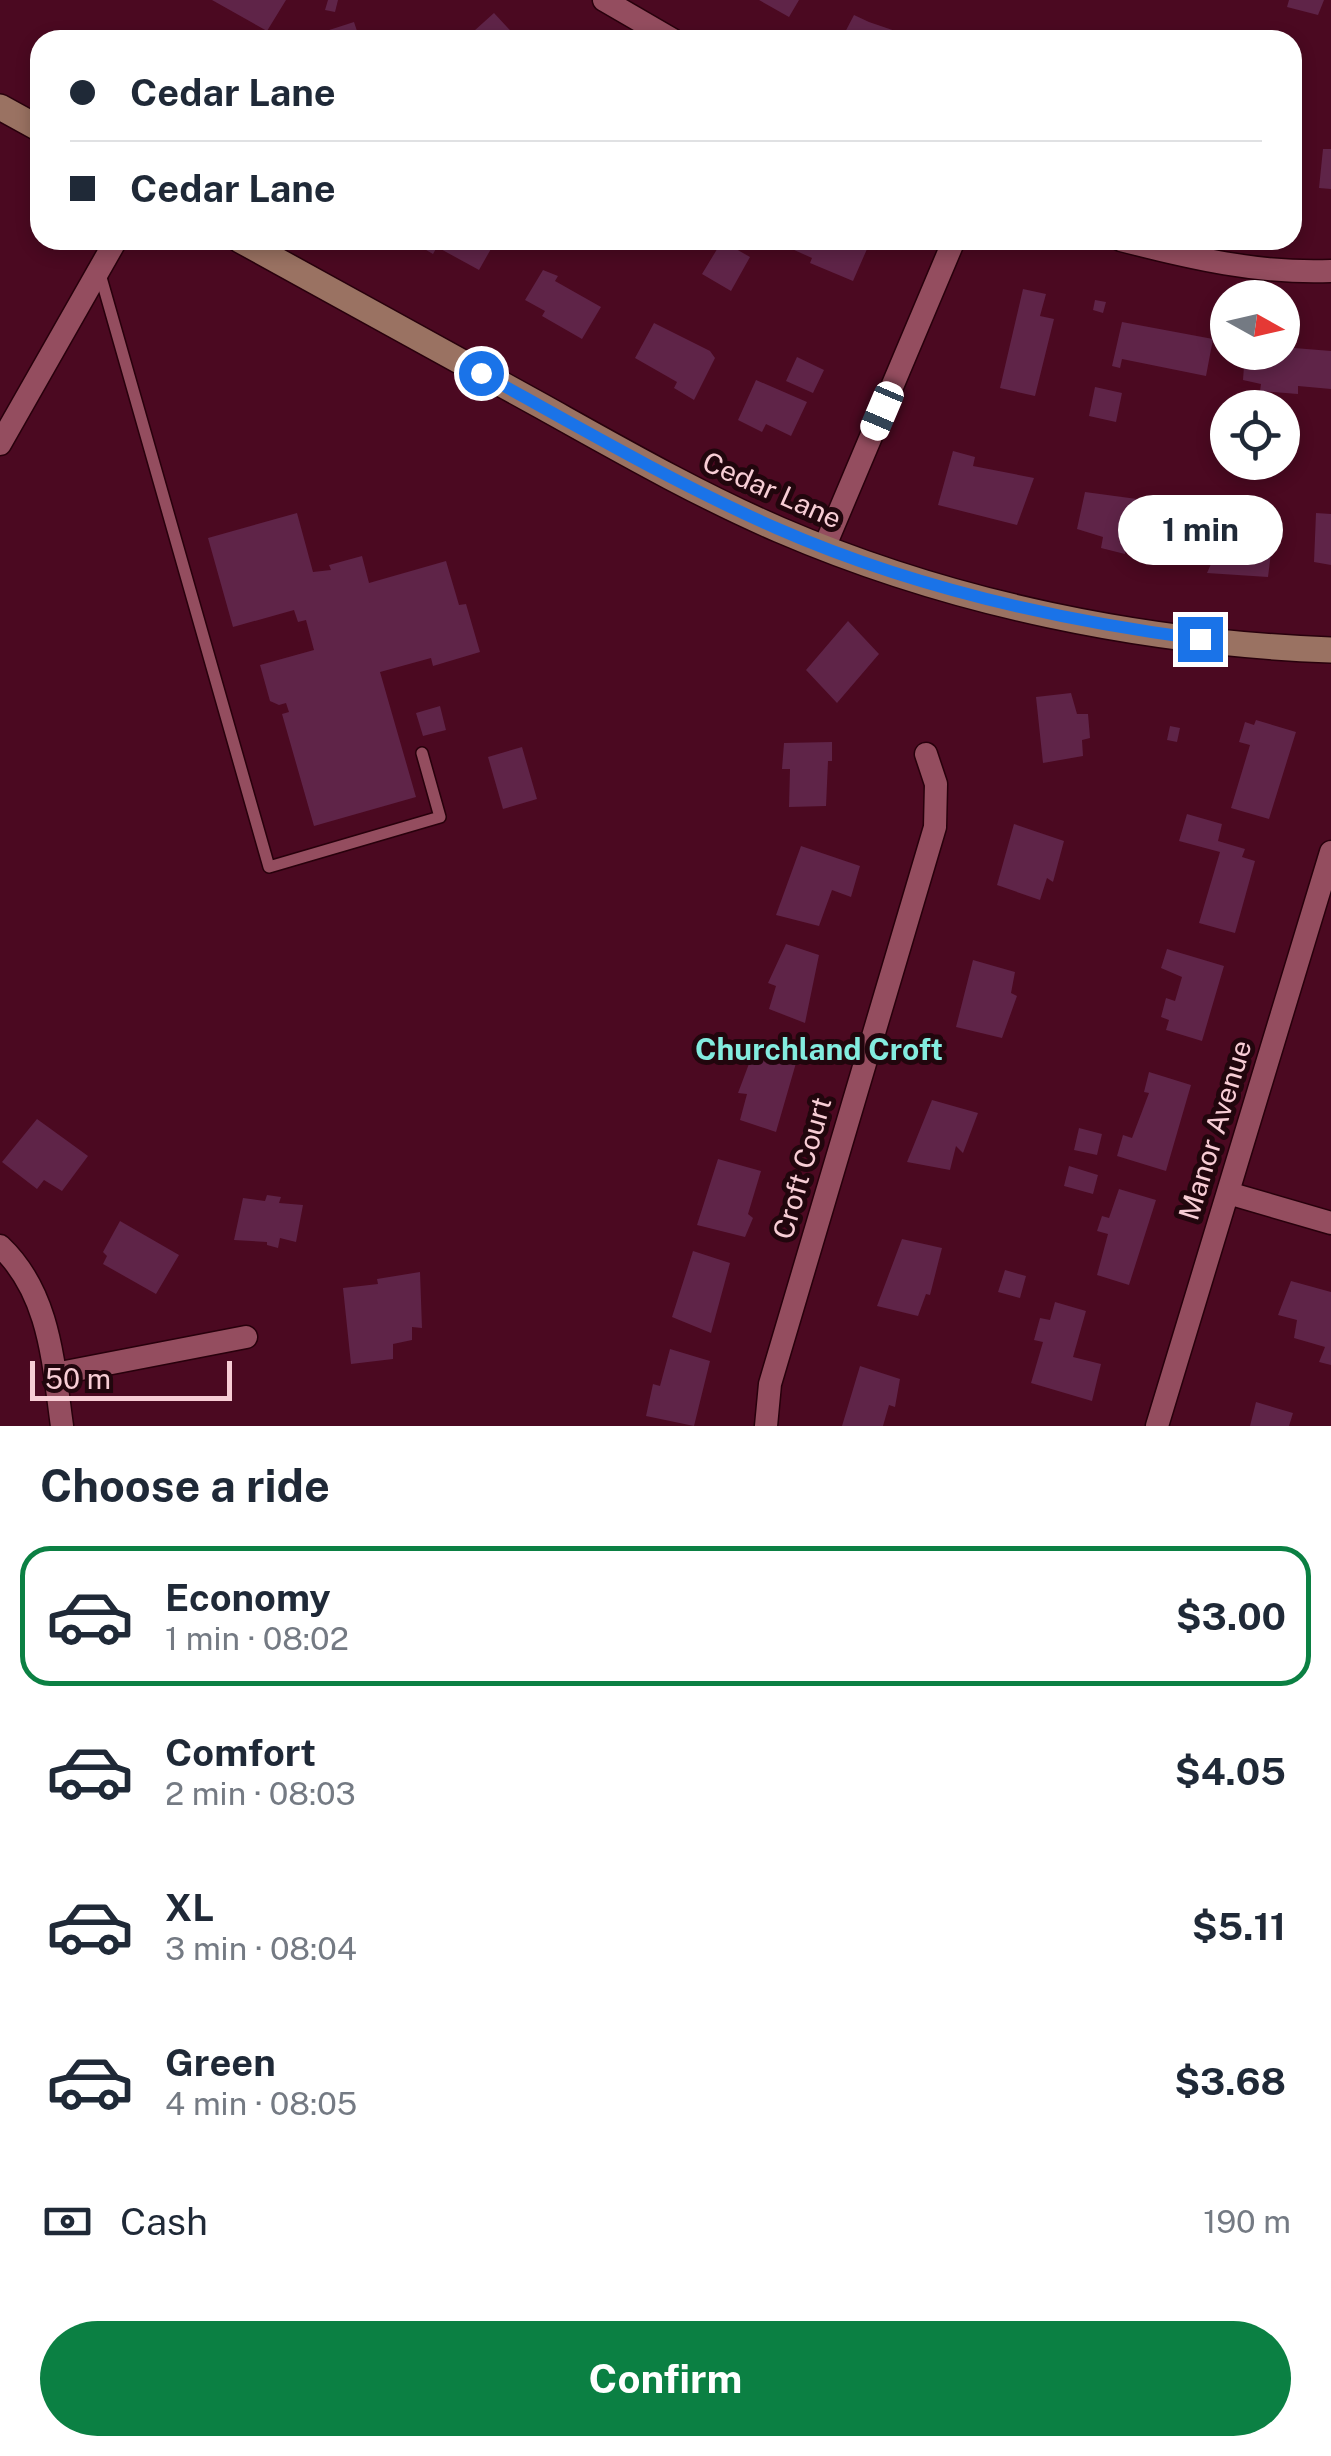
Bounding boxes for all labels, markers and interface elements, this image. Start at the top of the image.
text: Cedar Lane [130,70,336,115]
text: Cedar Lane [130,166,336,211]
north arrow [1210,280,1300,370]
map controls [1210,280,1300,480]
route start [459,351,504,396]
car [856,378,908,444]
button: locate [1210,390,1300,480]
street label: Cedar Lane [698,444,847,535]
callout: 1 min [1118,494,1282,564]
text: 1 min [1162,511,1239,548]
route end [1178,617,1223,662]
district label: Churchland Croft [695,1031,943,1067]
street label: Manor Avenue [1172,1036,1258,1224]
street label: Croft Court [766,1093,838,1243]
scale bar [30,1356,232,1400]
text: 50 m [45,1362,111,1395]
text: Choose a ride [40,1459,330,1512]
icon: car [45,1571,135,1661]
text: Economy [165,1575,331,1620]
text: $3.00 [1176,1594,1286,1639]
text: 1 min · 08:02 [165,1620,349,1657]
icon: car [45,1726,135,1816]
text: Comfort [165,1730,316,1775]
text: $4.05 [1175,1749,1286,1794]
text: 2 min · 08:03 [165,1775,356,1812]
icon: car [45,1881,135,1971]
text: XL [165,1885,214,1930]
text: $5.11 [1192,1904,1286,1949]
text: 3 min · 08:04 [165,1930,357,1967]
icon: car [45,2036,135,2126]
text: Green [165,2040,276,2085]
text: $3.68 [1174,2059,1286,2104]
text: 4 min · 08:05 [165,2085,357,2122]
icon: cash [40,2194,95,2249]
text: Cash [120,2199,208,2244]
text: 190 m [1203,2203,1291,2240]
button: Confirm [40,2321,1291,2436]

